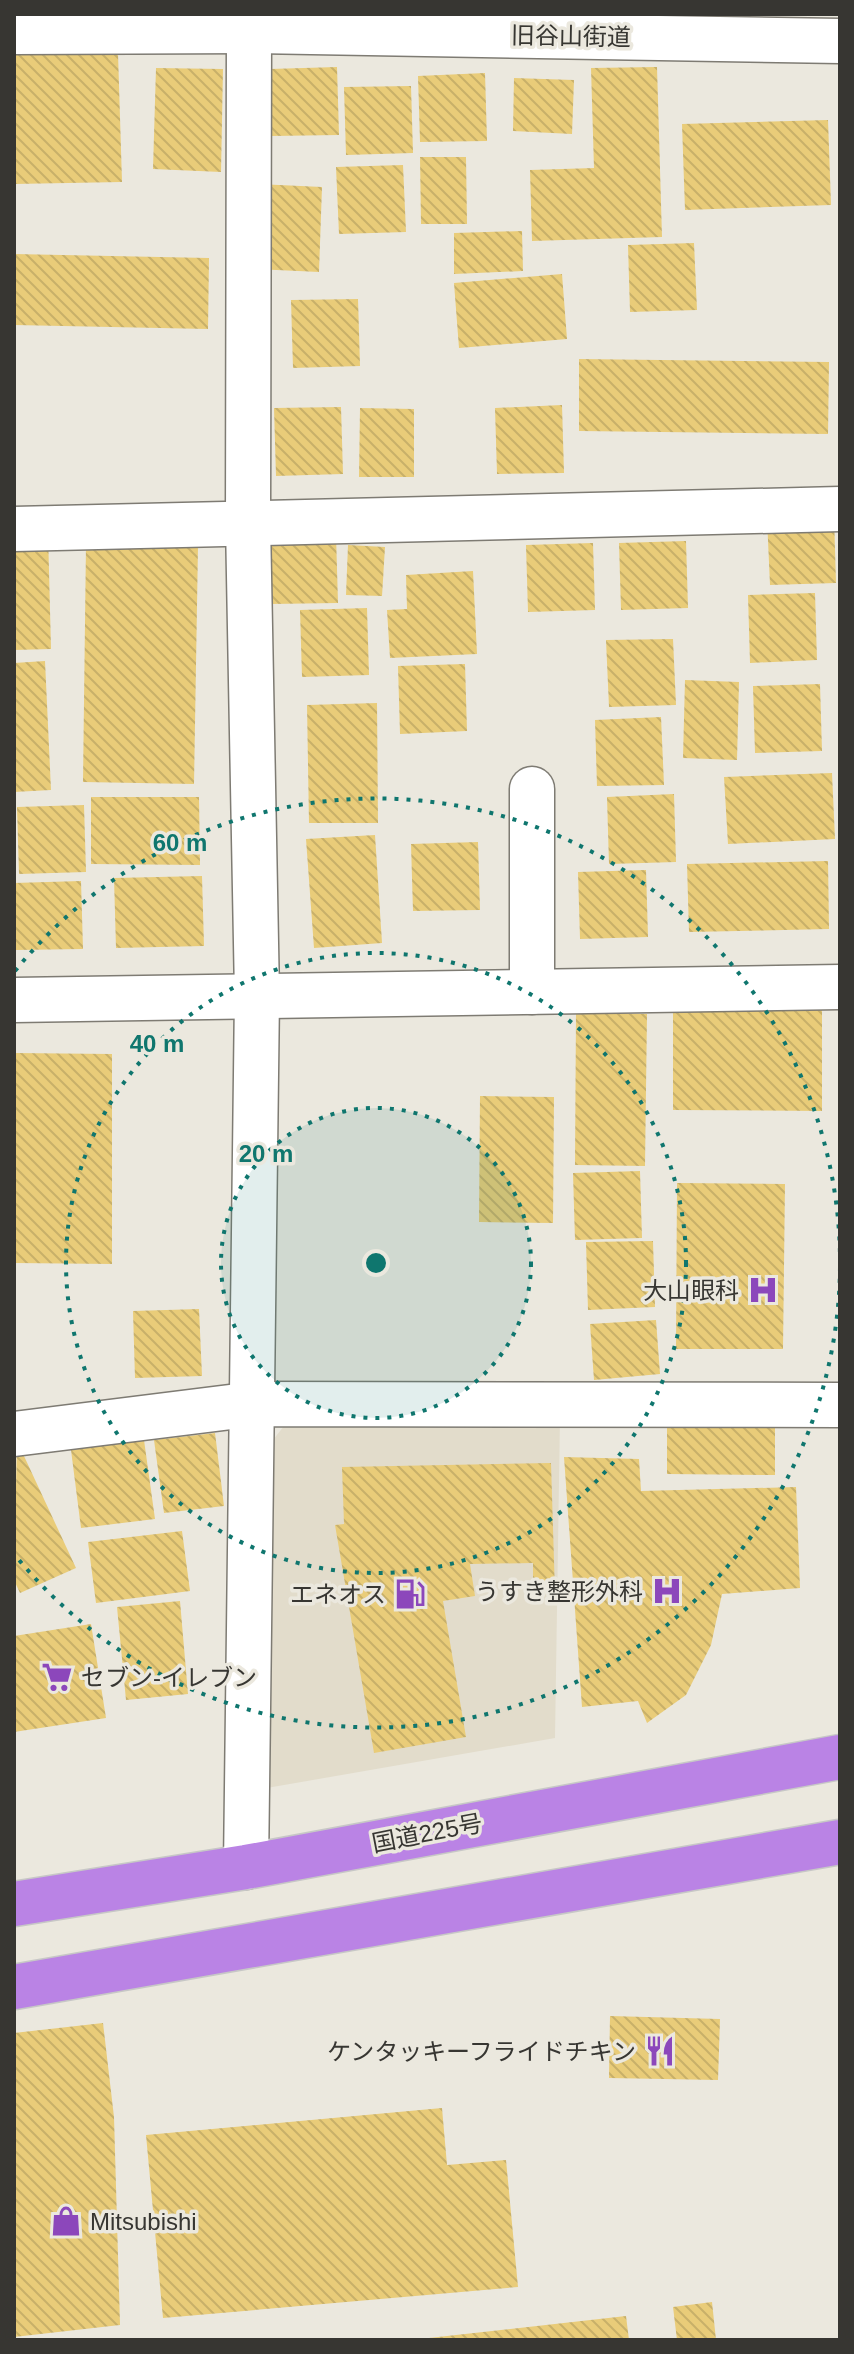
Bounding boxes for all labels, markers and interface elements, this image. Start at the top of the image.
street label: 旧谷山街道 [511,21,631,51]
text: 60 m [153,829,207,856]
text: 40 m [130,1030,184,1057]
text: 20 m [239,1140,293,1167]
centre of rings [362,1249,390,1277]
hospital icon: 大山眼科 [746,1273,780,1307]
place label: 大山眼科 [643,1277,739,1304]
hospital icon: うすき整形外科 [650,1574,684,1608]
fuel station icon: エネオス [393,1577,427,1611]
place label: うすき整形外科 [475,1578,643,1605]
place label: エネオス [290,1581,386,1608]
supermarket icon: セブン-イレブン [40,1660,74,1694]
place label: セブン-イレブン [81,1664,257,1691]
street label: 国道225号 [369,1809,485,1857]
restaurant icon: ケンタッキーフライドチキン [643,2034,677,2068]
place label: ケンタッキーフライドチキン [327,2038,636,2065]
shop icon: Mitsubishi [49,2204,83,2238]
place label: Mitsubishi [90,2208,197,2235]

